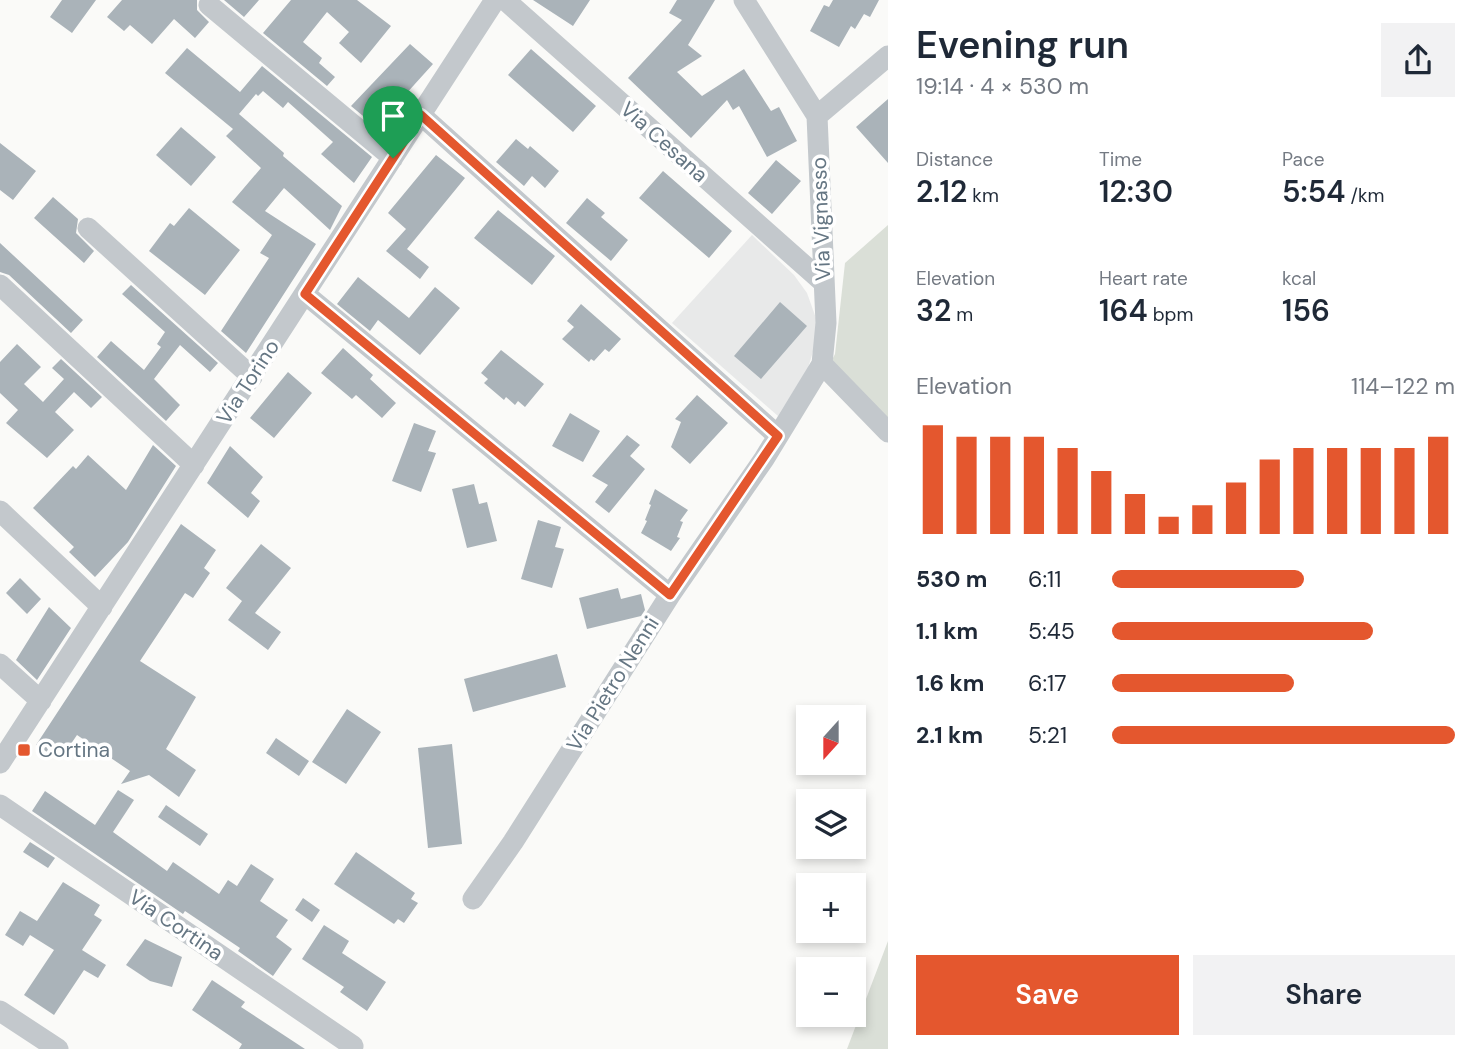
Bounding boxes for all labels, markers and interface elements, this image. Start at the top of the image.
text: Evening run [916,20,1129,70]
button: share [1381,23,1455,97]
text: 19:14 · 4 × 530 m [916,71,1089,101]
pin [363,86,423,158]
street label: Via Cesana [614,95,714,189]
icon: arrive [374,97,412,135]
text: Distance [916,147,993,172]
text: Time [1099,147,1142,172]
text: Pace [1282,147,1325,172]
street label: Via Vignasso [805,157,837,281]
text: 2.12 [916,172,967,211]
text: 12:30 [1099,172,1173,211]
text: 5:54 [1282,172,1345,211]
text: km [967,183,999,208]
text: /km [1345,183,1384,208]
text: Elevation [916,266,995,291]
text: Heart rate [1099,266,1188,291]
text: kcal [1282,266,1316,291]
text: 32 [916,291,951,330]
text: 164 [1099,291,1148,330]
text: 156 [1282,291,1330,330]
text: m [951,302,973,327]
text: bpm [1148,302,1193,327]
street label: Via Torino [210,334,286,430]
text: Elevation [916,371,1012,401]
text: 114–122 m [1351,371,1455,401]
text: 530 m [916,564,987,594]
text: 6:11 [1028,564,1061,594]
street label: Via Pietro Nenni [560,611,666,757]
text: 1.1 km [916,616,978,646]
text: 5:45 [1028,616,1075,646]
text: 1.6 km [916,668,984,698]
text: 6:17 [1028,668,1067,698]
north arrow [796,705,866,775]
map controls [796,705,866,1027]
text: 2.1 km [916,720,983,750]
text: 5:21 [1028,720,1067,750]
place label: Cortina [38,736,110,764]
marker: Cortina [16,742,32,758]
button: layers [796,789,866,859]
button: + [796,873,866,943]
street label: Via Cortina [123,883,229,967]
button: Save [916,955,1179,1035]
button: Share [1193,955,1455,1035]
button: − [796,957,866,1027]

